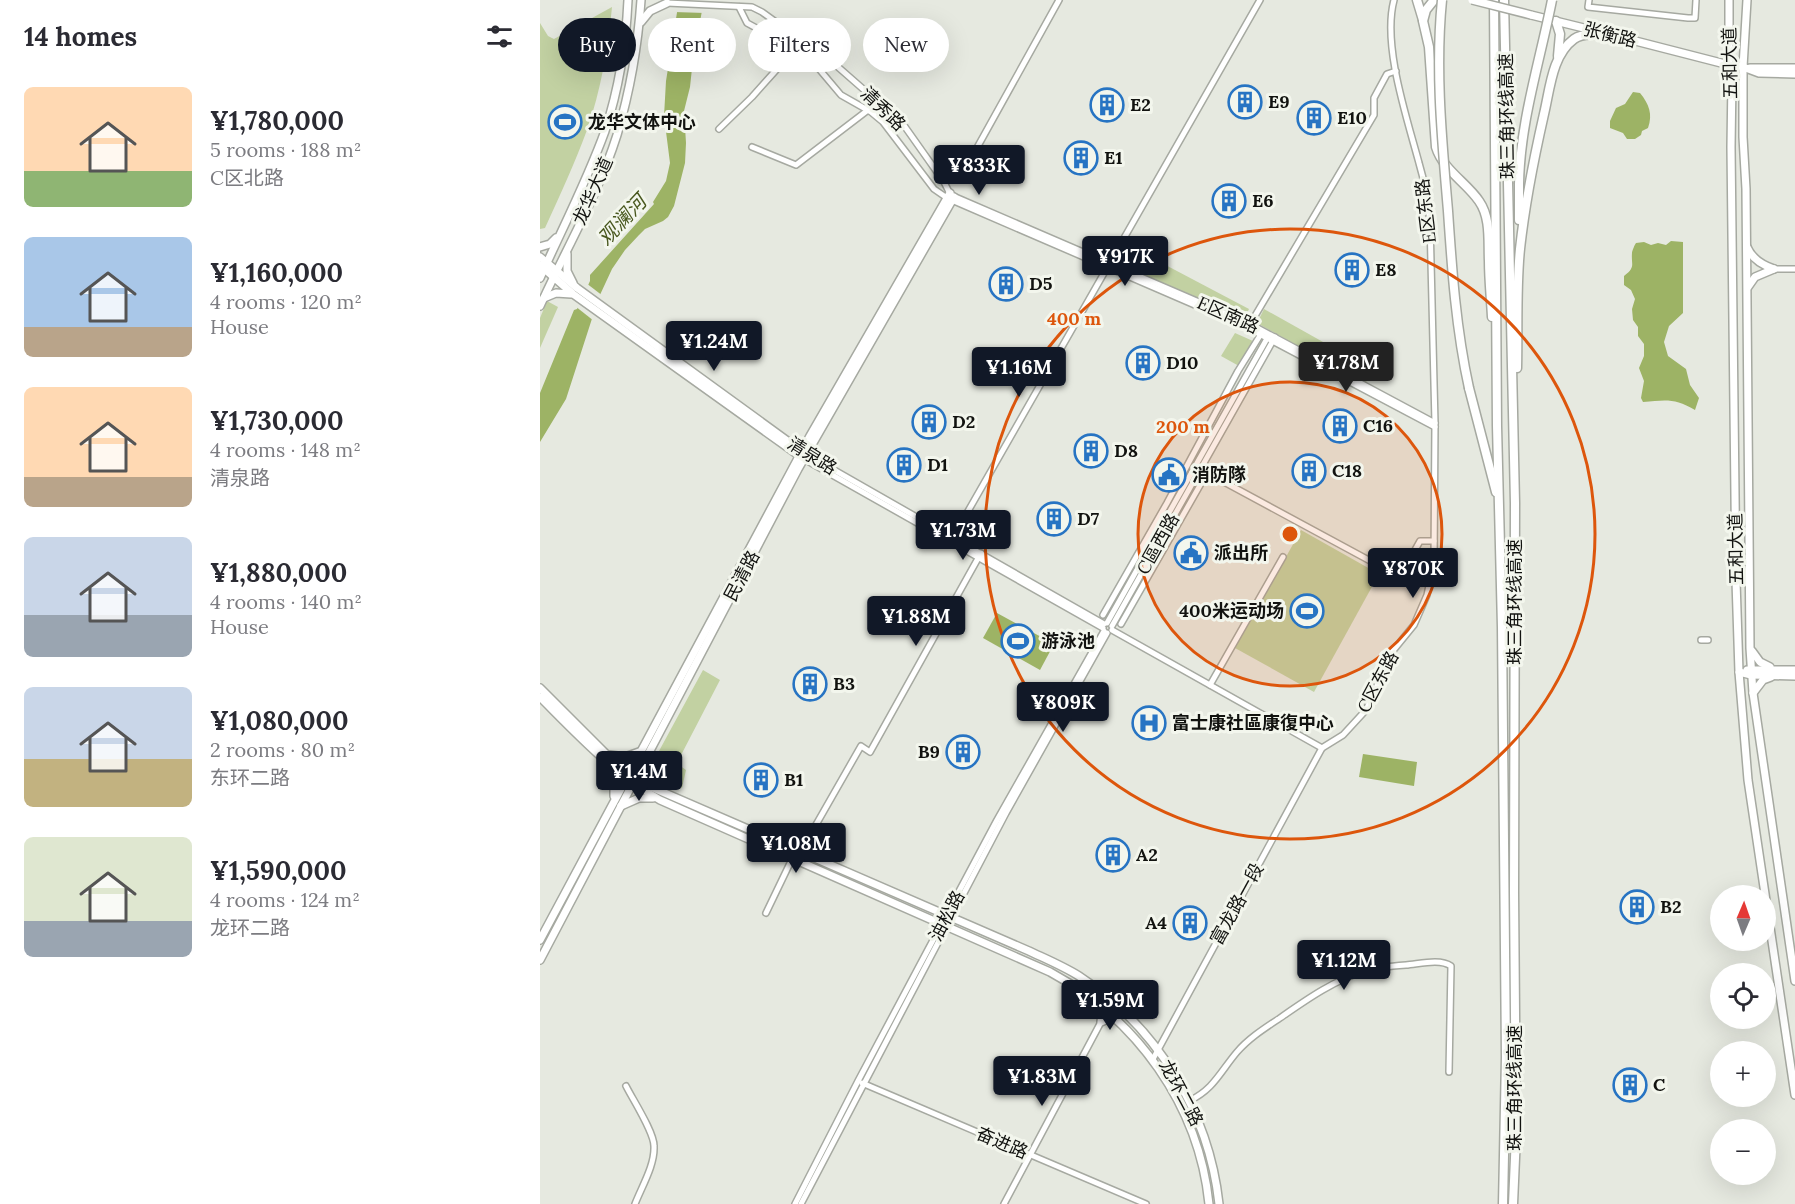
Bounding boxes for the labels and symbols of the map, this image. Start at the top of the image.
street label: 张衡路 [1581,17,1639,52]
street label: 五和大道 [1717,27,1742,99]
street label: 珠三角环线高速 [1494,53,1519,179]
street label: 清秀路 [856,82,911,136]
building icon: E9 [1227,84,1263,120]
building icon: E2 [1089,87,1125,123]
place label: E9 [1268,90,1290,113]
place label: E2 [1130,93,1151,116]
building icon: E10 [1296,100,1332,136]
sports icon: 龙华文体中心 [547,104,583,140]
place label: E10 [1337,106,1367,129]
place label: 龙华文体中心 [588,110,696,133]
building icon: E1 [1063,140,1099,176]
pin: ¥833K [937,145,1021,196]
place label: E1 [1104,146,1123,169]
street label: 龙华大道 [567,153,618,228]
street label: E区东路 [1410,177,1441,245]
building icon: E6 [1211,183,1247,219]
water label: 观澜河 [592,186,654,250]
place label: E6 [1252,189,1274,212]
pin: ¥917K [1083,236,1167,287]
building icon: E8 [1334,252,1370,288]
place label: E8 [1375,258,1397,281]
building icon: D5 [988,266,1024,302]
place label: D5 [1029,272,1053,295]
street label: E区南路 [1194,291,1263,338]
text: 400 m [1047,307,1101,330]
pin: ¥1.24M [665,321,763,372]
pin: ¥1.78M [1297,342,1395,393]
building icon: D10 [1125,345,1161,381]
pin: ¥1.16M [970,347,1068,398]
place label: D10 [1166,351,1198,374]
building icon: D2 [911,404,947,440]
building icon: C16 [1322,408,1358,444]
place label: D2 [952,410,975,433]
place label: C16 [1363,414,1393,437]
text: 200 m [1156,415,1210,438]
street label: 清泉路 [783,432,841,480]
building icon: D8 [1073,433,1109,469]
place label: D8 [1114,439,1138,462]
building icon: D1 [886,447,922,483]
place label: D1 [927,453,948,476]
building icon: C18 [1291,453,1327,489]
public building icon: 消防隊 [1151,457,1187,493]
place label: C18 [1332,459,1362,482]
place label: 消防隊 [1192,463,1246,486]
building icon: D7 [1036,501,1072,537]
place label: D7 [1077,507,1100,530]
street label: C區西路 [1131,509,1184,578]
pin: ¥1.73M [914,510,1012,561]
street label: 五和大道 [1723,513,1748,585]
centre of rings [1280,524,1300,544]
public building icon: 派出所 [1173,535,1209,571]
street label: 珠三角环线高速 [1503,539,1526,665]
place label: 派出所 [1214,541,1268,564]
street label: 民清路 [719,547,764,605]
pin: ¥870K [1371,548,1455,599]
sports icon: 400米运动场 [1289,593,1325,629]
pin: ¥1.88M [867,596,965,647]
place label: 400米运动场 [1179,599,1284,622]
sports icon: 游泳池 [1000,623,1036,659]
place label: 游泳池 [1041,629,1095,652]
street label: C区东路 [1352,647,1403,717]
building icon: B3 [792,666,828,702]
place label: B3 [833,672,855,695]
pin: ¥809K [1021,682,1105,733]
hospital icon: 富士康社區康復中心 [1131,705,1167,741]
place label: 富士康社區康復中心 [1172,711,1334,734]
building icon: B9 [945,734,981,770]
place label: B9 [918,740,940,763]
pin: ¥1.4M [597,751,681,802]
building icon: B1 [743,762,779,798]
place label: B1 [784,768,803,791]
pin: ¥1.08M [747,823,845,874]
building icon: A2 [1095,837,1131,873]
place label: A2 [1136,843,1158,866]
street label: 富龙路一段 [1205,859,1268,949]
north arrow [1710,885,1776,951]
street label: 油松路 [924,887,969,945]
building icon: B2 [1619,889,1655,925]
place label: B2 [1660,895,1682,918]
building icon: A4 [1172,905,1208,941]
place label: A4 [1145,911,1167,934]
pin: ¥1.12M [1295,940,1393,991]
pin: ¥1.59M [1061,980,1159,1031]
street label: 珠三角环线高速 [1503,1025,1526,1151]
pin: ¥1.83M [993,1056,1091,1107]
street label: 龙环二路 [1154,1056,1208,1130]
building icon: C [1612,1067,1648,1103]
place label: C [1653,1073,1666,1096]
street label: 奋进路 [973,1121,1032,1164]

